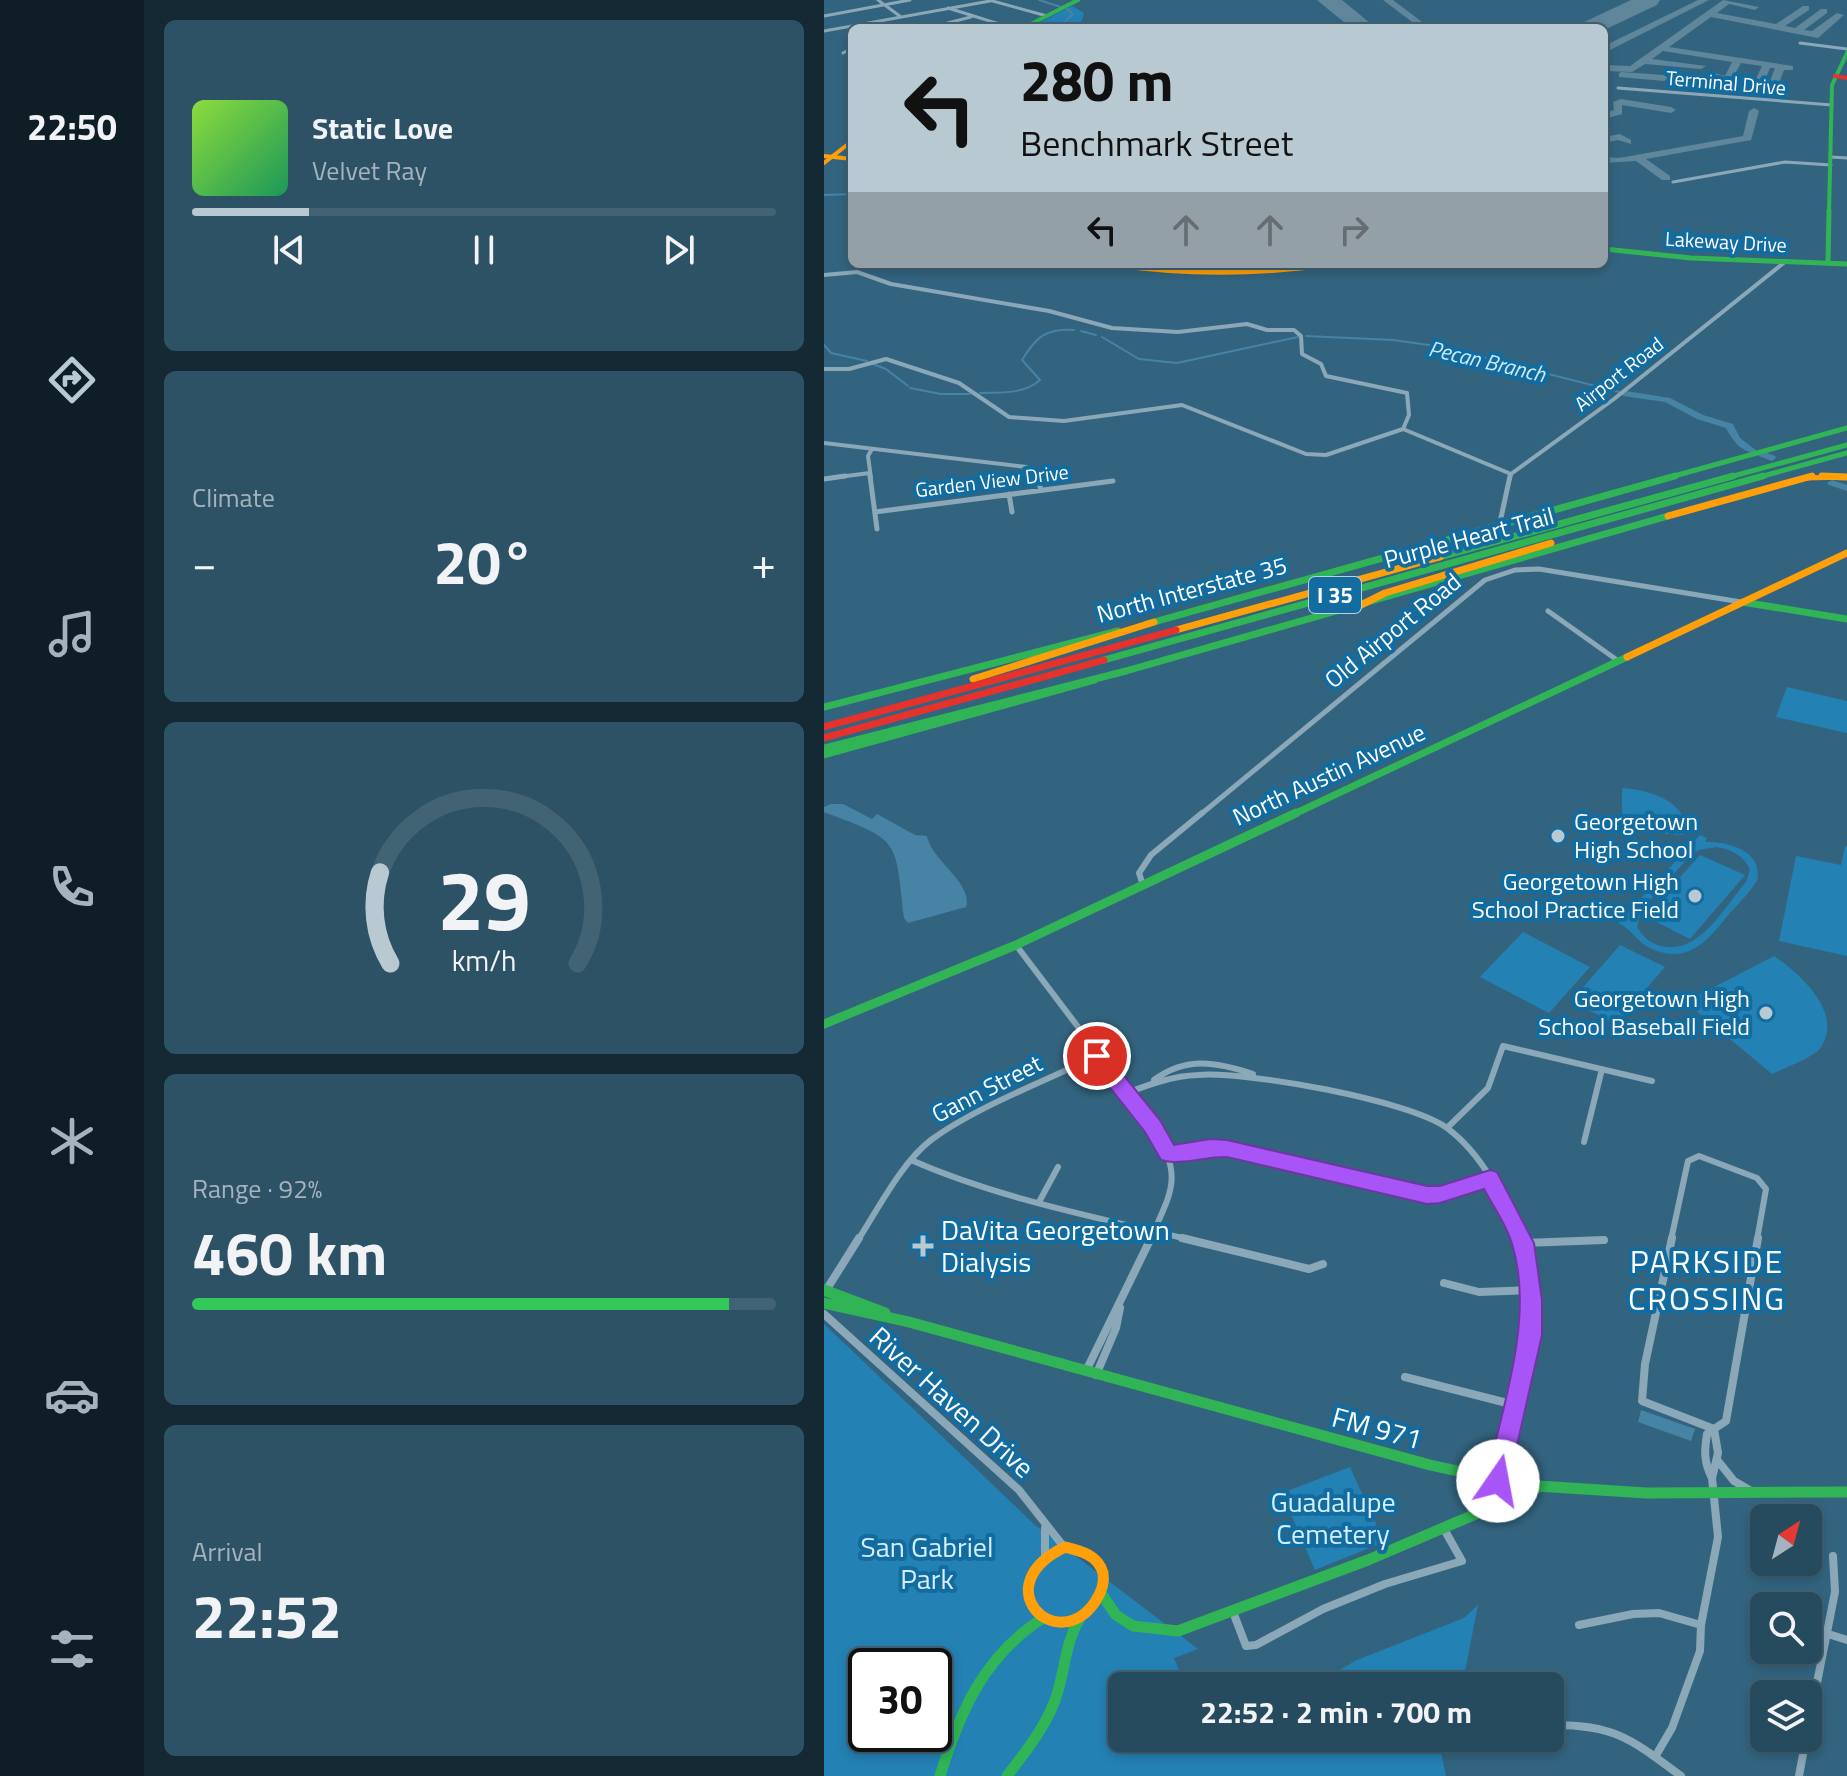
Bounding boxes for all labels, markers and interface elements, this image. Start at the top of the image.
text: 280 m [1020,38,1173,123]
icon: left [888,56,992,160]
street label: Terminal Drive [1665,62,1787,103]
text: 22:50 [27,99,117,154]
text: Static Love [312,105,453,151]
text: Benchmark Street [1020,115,1293,170]
text: Velvet Ray [312,151,427,190]
icon: left [1080,208,1124,252]
icon: ahead [1164,208,1208,252]
icon: ahead [1248,208,1292,252]
icon: right [1332,208,1376,252]
street label: Lakeway Drive [1664,223,1788,260]
icon: previous [267,228,311,272]
icon: pause [462,228,506,272]
icon: next [657,228,701,272]
street label: Airport Road [1567,329,1670,418]
water label: Pecan Branch [1425,331,1550,391]
icon: directions [44,352,100,408]
street label: Garden View Drive [914,456,1070,505]
text: Climate [192,478,275,517]
street label: Purple Heart Trail [1380,497,1558,577]
text: 20° [434,516,534,607]
text: − [192,529,217,596]
text: + [751,529,776,596]
street label: North Interstate 35 [1093,546,1291,632]
street label: Old Airport Road [1316,564,1468,697]
road number: I 35 [1309,577,1361,613]
icon: music [44,606,100,662]
street label: North Austin Avenue [1226,714,1431,835]
place label: Georgetown High School [1574,803,1698,867]
marker: Georgetown High School [1549,827,1567,845]
text: 29 [437,836,531,962]
icon: phone [44,859,100,915]
place label: Georgetown High School Practice Field [1472,863,1679,927]
marker: Georgetown High School Practice Field [1686,887,1704,905]
text: km/h [452,939,516,982]
place label: Georgetown High School Baseball Field [1538,980,1750,1044]
marker: Georgetown High School Baseball Field [1757,1004,1775,1022]
pin [1063,1022,1131,1090]
icon: arrive [1075,1034,1119,1078]
street label: Gann Street [925,1045,1049,1131]
icon: climate [44,1113,100,1169]
text: Range · 92% [192,1169,322,1208]
text: 460 km [192,1207,387,1298]
place label: DaVita Georgetown Dialysis [941,1208,1170,1283]
marker: DaVita Georgetown Dialysis [912,1235,934,1257]
district label: PARKSIDE CROSSING [1628,1237,1786,1322]
street label: River Haven Drive [860,1316,1044,1488]
icon: car [44,1367,100,1423]
street label: FM 971 [1327,1395,1427,1460]
position arrow [1456,1439,1540,1523]
park label: Guadalupe Cemetery [1270,1480,1396,1555]
north arrow [1750,1504,1822,1576]
map controls [1750,1504,1822,1752]
park label: San Gabriel Park [861,1525,993,1600]
text: Arrival [192,1532,263,1571]
text: 22:52 [192,1570,342,1661]
button: search [1750,1592,1822,1664]
icon: filters [44,1621,100,1677]
speed limit sign: 30 [848,1648,952,1752]
button: layers [1750,1680,1822,1752]
text: 22:52 · 2 min · 700 m [1200,1689,1472,1735]

